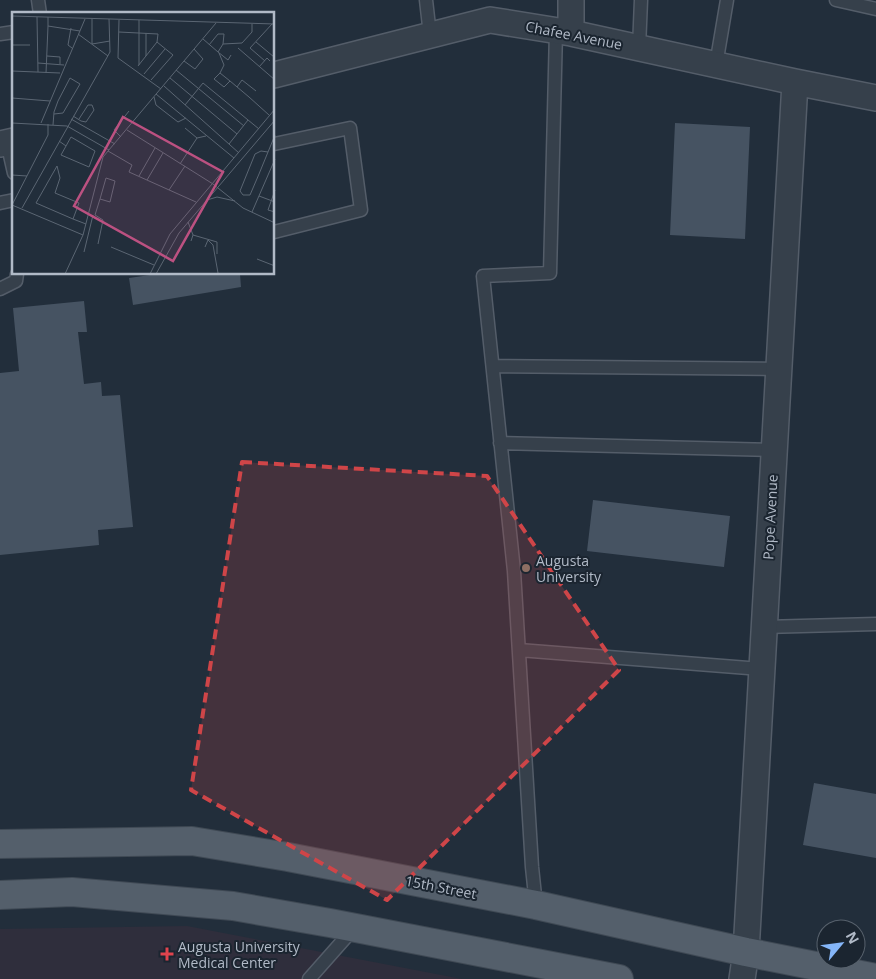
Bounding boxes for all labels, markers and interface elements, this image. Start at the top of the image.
inset map [12,12,275,275]
street label: Chafee Avenue [524,16,624,54]
street label: Pope Avenue [758,474,782,560]
place label: Augusta University [536,551,602,586]
marker: Augusta University [520,562,532,574]
street label: 15th Street [404,871,478,903]
north arrow [816,919,866,969]
text: N [842,928,864,947]
place label: Augusta University Medical Center [178,937,301,972]
marker: Augusta University Medical Center [160,947,174,961]

